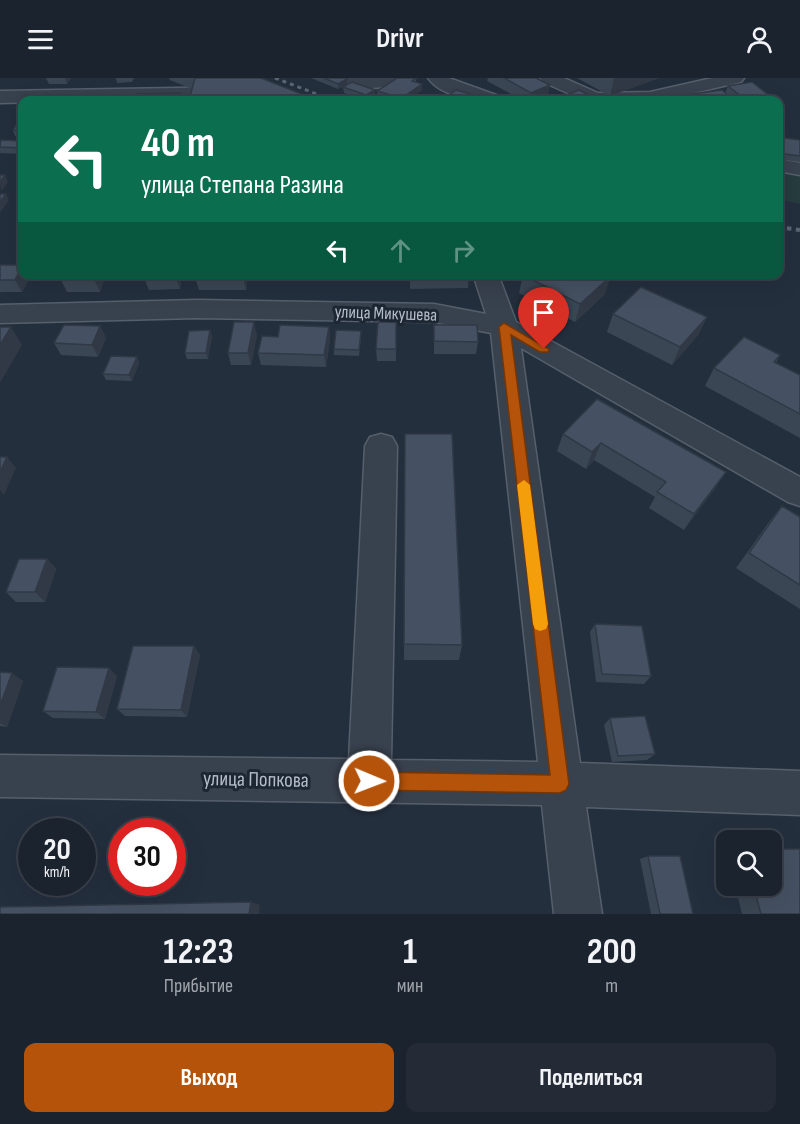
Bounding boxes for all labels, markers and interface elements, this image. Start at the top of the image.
icon: menu [24,23,57,56]
text: Drivr [376,23,424,55]
icon: person [743,23,776,56]
text: 40 m [141,118,215,169]
icon: left [42,120,120,198]
text: улица Степана Разина [141,169,344,201]
icon: left [321,234,354,267]
icon: ahead [384,234,417,267]
icon: right [447,234,480,267]
pin [518,287,569,349]
icon: arrive [527,296,560,329]
street label: улица Микушева [334,301,438,326]
position arrow [337,749,401,813]
street label: улица Попкова [203,766,309,793]
speed limit sign: 30 [108,818,186,896]
map controls [716,830,782,896]
button: search [716,830,782,896]
text: 20 [43,832,71,868]
text: km/h [44,863,70,882]
text: 12:23 [163,931,234,974]
text: 1 [403,931,417,974]
text: 200 [587,931,637,974]
text: Прибытие [164,974,233,998]
text: мин [397,974,423,998]
text: m [605,974,618,998]
button: Выход [24,1043,394,1112]
button: Поделиться [406,1043,776,1112]

